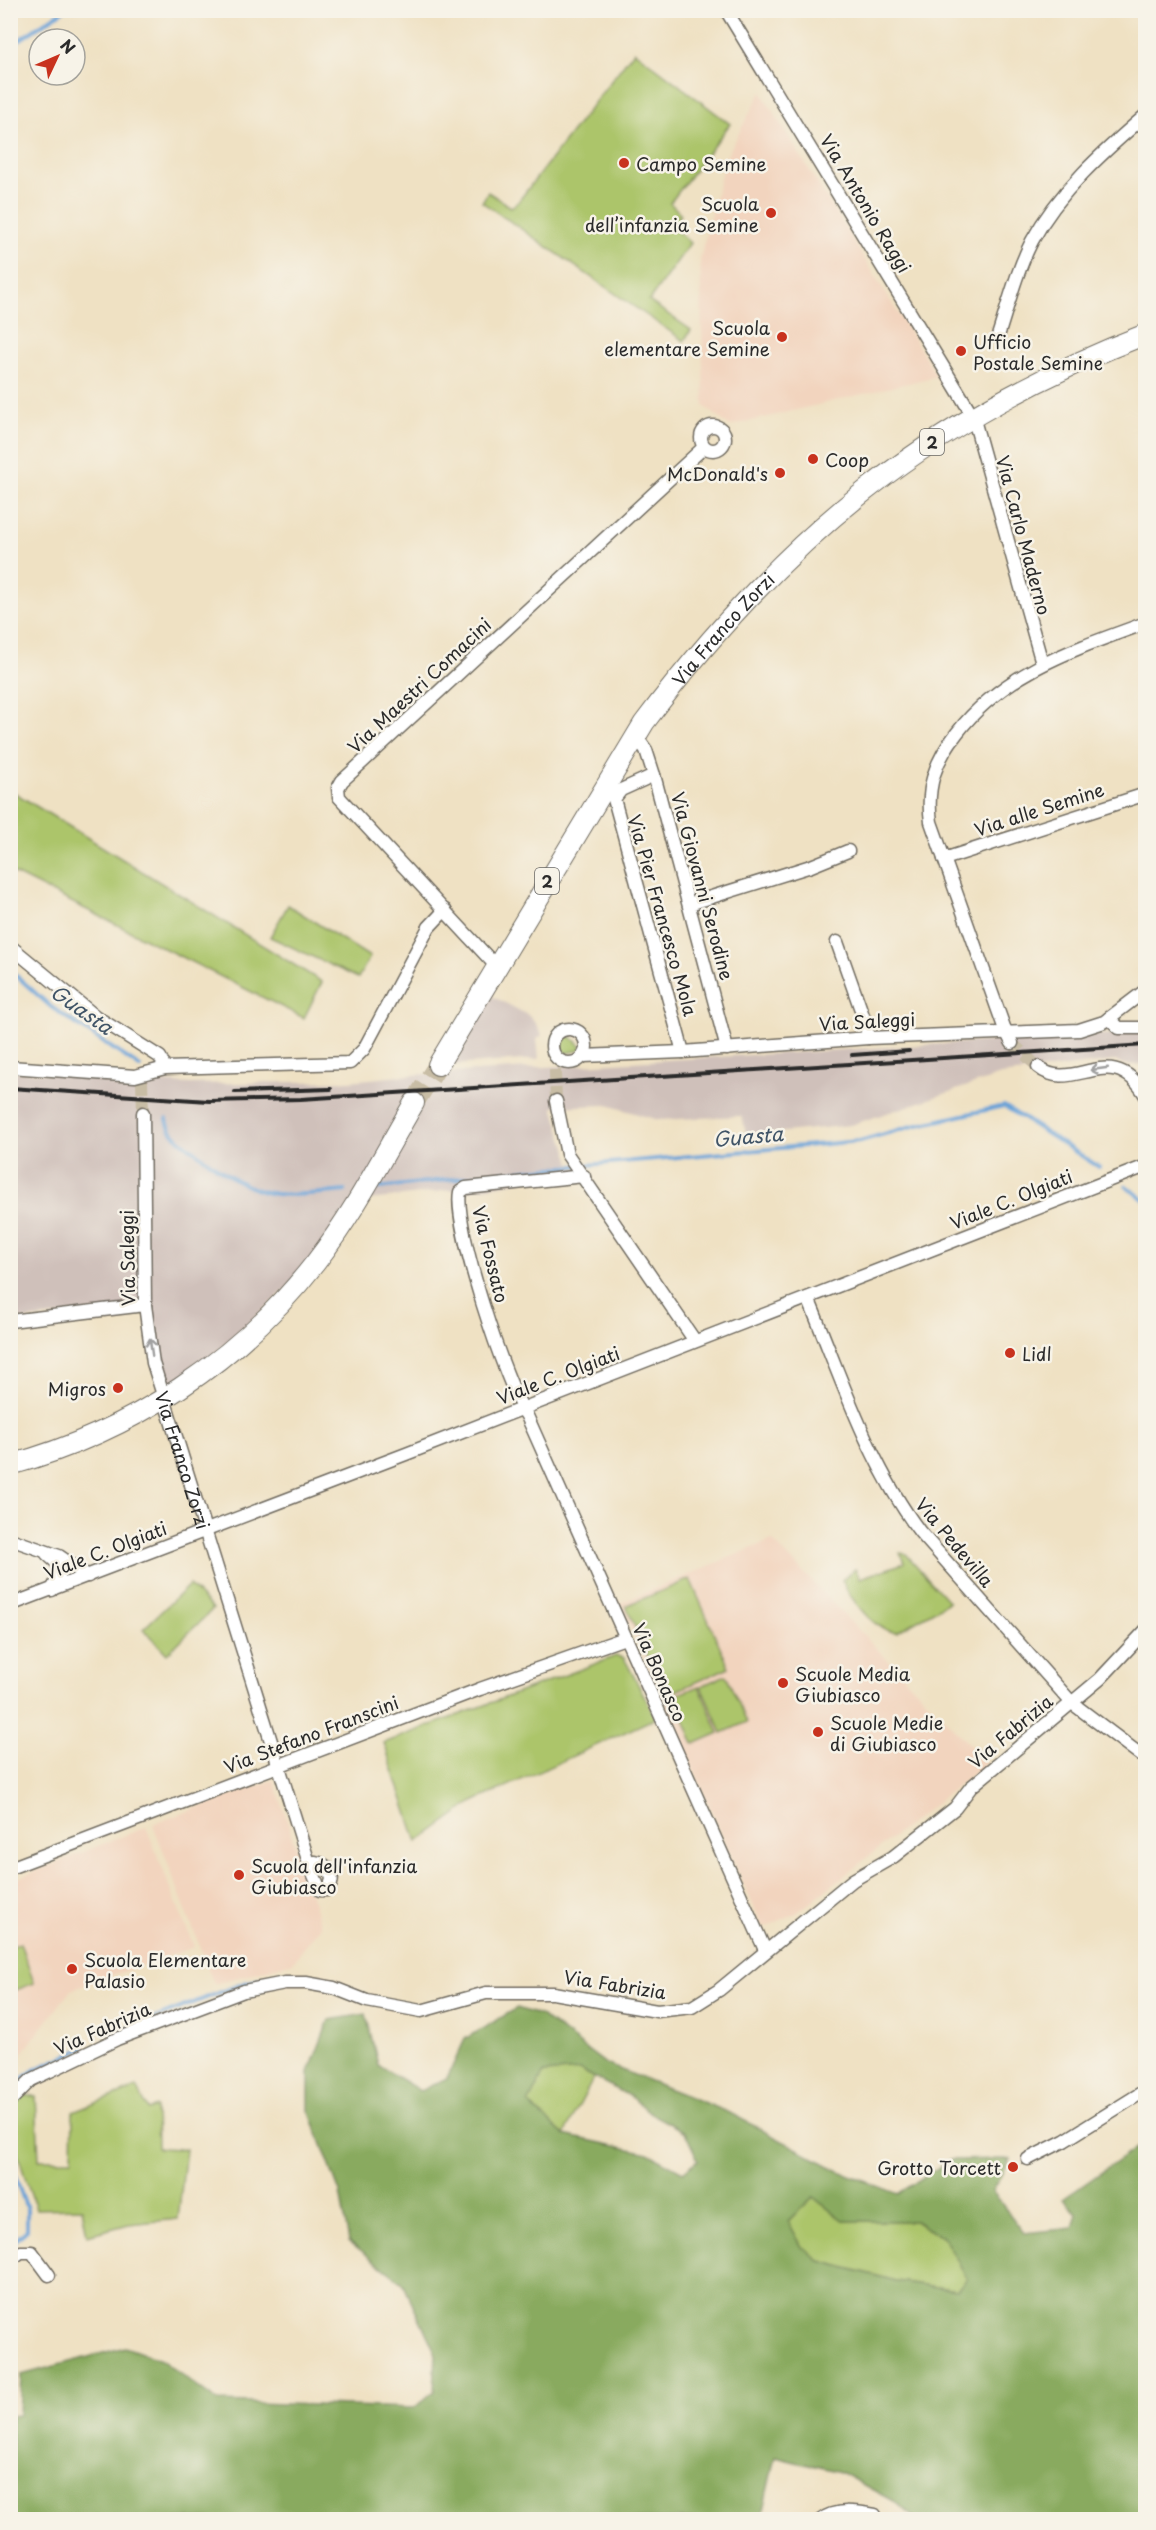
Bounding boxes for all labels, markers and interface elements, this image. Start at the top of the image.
north arrow [27,27,87,87]
text: N [55,33,82,59]
street label: Via Antonio Raggi [814,128,918,278]
place label: Campo Semine [636,150,767,177]
marker: Campo Semine [617,156,631,170]
place label: Scuola dell’infanzia Semine [585,190,760,238]
marker: Scuola dell’infanzia Semine [764,206,778,220]
place label: Scuola elementare Semine [604,314,771,362]
place label: Ufficio Postale Semine [973,328,1103,376]
marker: Scuola elementare Semine [775,330,789,344]
marker: Ufficio Postale Semine [954,344,968,358]
road number: 2 [920,429,944,455]
place label: Coop [825,446,869,473]
marker: Coop [806,452,820,466]
street label: Via Carlo Maderno [990,452,1058,618]
place label: McDonald's [667,460,768,487]
marker: McDonald's [773,466,787,480]
street label: Via Franco Zorzi [665,566,780,691]
street label: Via Maestri Comacini [341,611,497,759]
street label: Via alle Semine [971,775,1107,843]
street label: Via Giovanni Serodine [665,789,741,983]
street label: Via Pier Francesco Mola [621,811,705,1019]
road number: 2 [535,868,559,894]
water label: Guasta [45,977,120,1042]
street label: Via Saleggi [818,1005,916,1037]
one-way arrow [1090,1064,1110,1075]
water label: Guasta [712,1118,785,1154]
street label: Viale C. Olgiati [946,1162,1076,1236]
street label: Via Fossato [466,1203,516,1305]
street label: Via Saleggi [113,1210,141,1306]
one-way arrow [145,1338,156,1357]
street label: Viale C. Olgiati [492,1339,624,1411]
place label: Lidl [1022,1340,1052,1367]
marker: Lidl [1003,1346,1017,1360]
place label: Migros [48,1375,106,1402]
marker: Migros [111,1381,125,1395]
street label: Via Franco Zorzi [149,1387,217,1532]
street label: Via Pedevilla [909,1491,1001,1593]
street label: Viale C. Olgiati [39,1514,171,1586]
street label: Via Bonasco [626,1618,694,1726]
place label: Scuole Media Giubiasco [795,1660,911,1708]
marker: Scuole Media Giubiasco [776,1676,790,1690]
street label: Via Fabrizia [962,1687,1058,1775]
street label: Via Stefano Franscini [220,1688,402,1780]
place label: Scuole Medie di Giubiasco [830,1709,943,1757]
marker: Scuole Medie di Giubiasco [811,1725,825,1739]
place label: Scuola dell'infanzia Giubiasco [251,1852,417,1900]
marker: Scuola dell'infanzia Giubiasco [232,1868,246,1882]
place label: Scuola Elementare Palasio [84,1946,246,1994]
marker: Scuola Elementare Palasio [65,1962,79,1976]
street label: Via Fabrizia [562,1963,668,2005]
street label: Via Fabrizia [49,1995,155,2061]
place label: Grotto Torcett [877,2154,1001,2181]
marker: Grotto Torcett [1006,2160,1020,2174]

